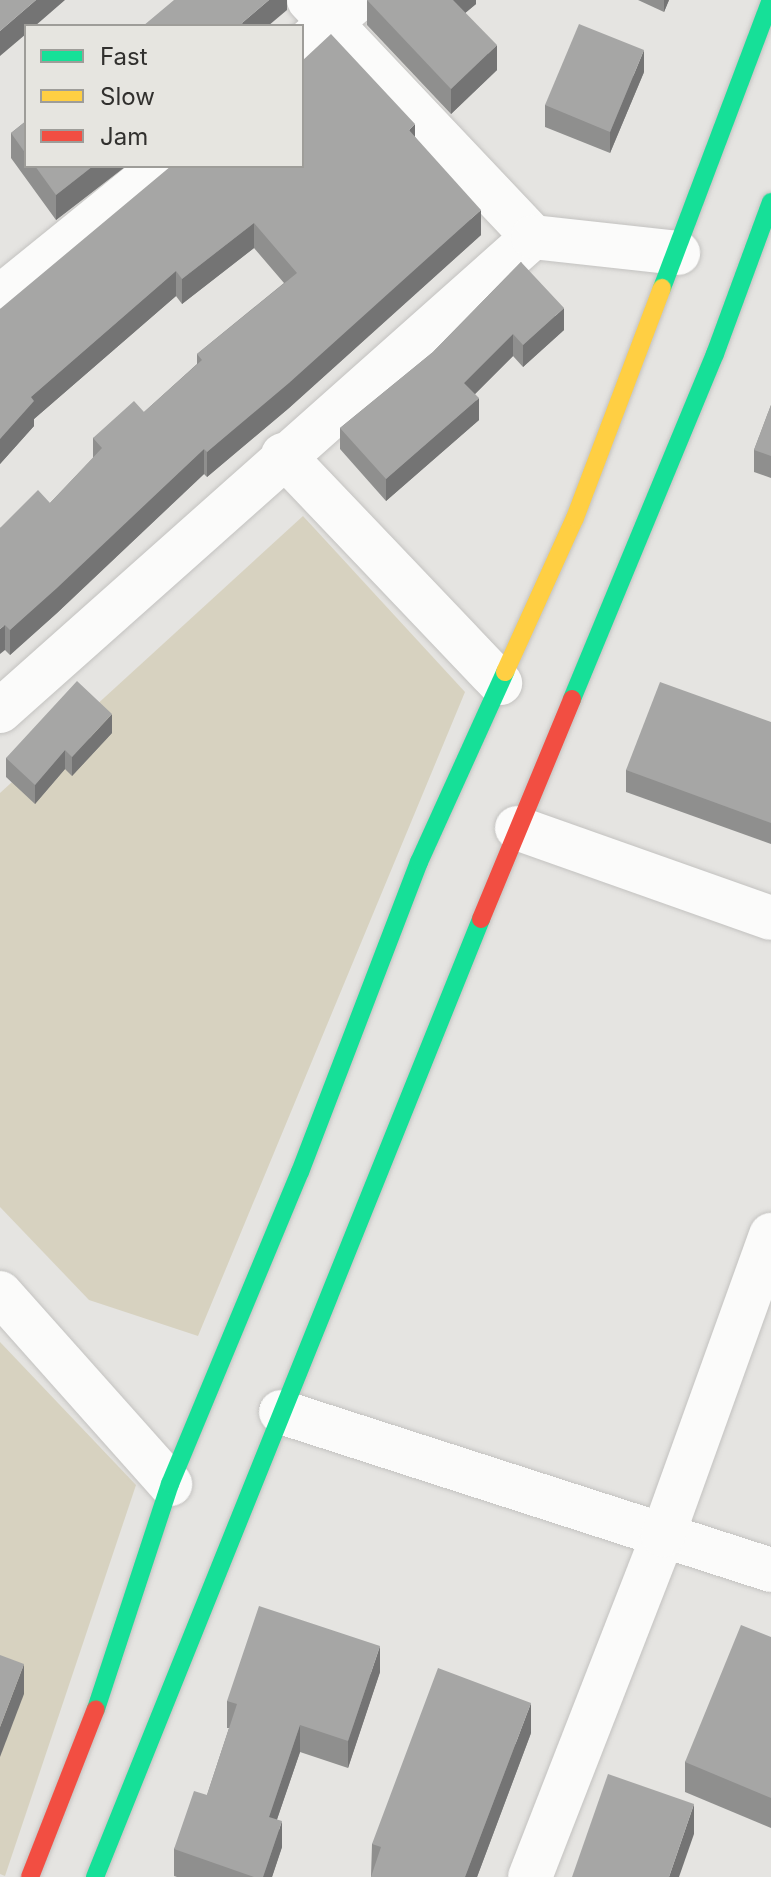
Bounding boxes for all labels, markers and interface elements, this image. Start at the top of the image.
legend [24,24,304,168]
text: Fast [100,42,148,71]
text: Slow [100,82,155,111]
text: Jam [100,122,148,151]

